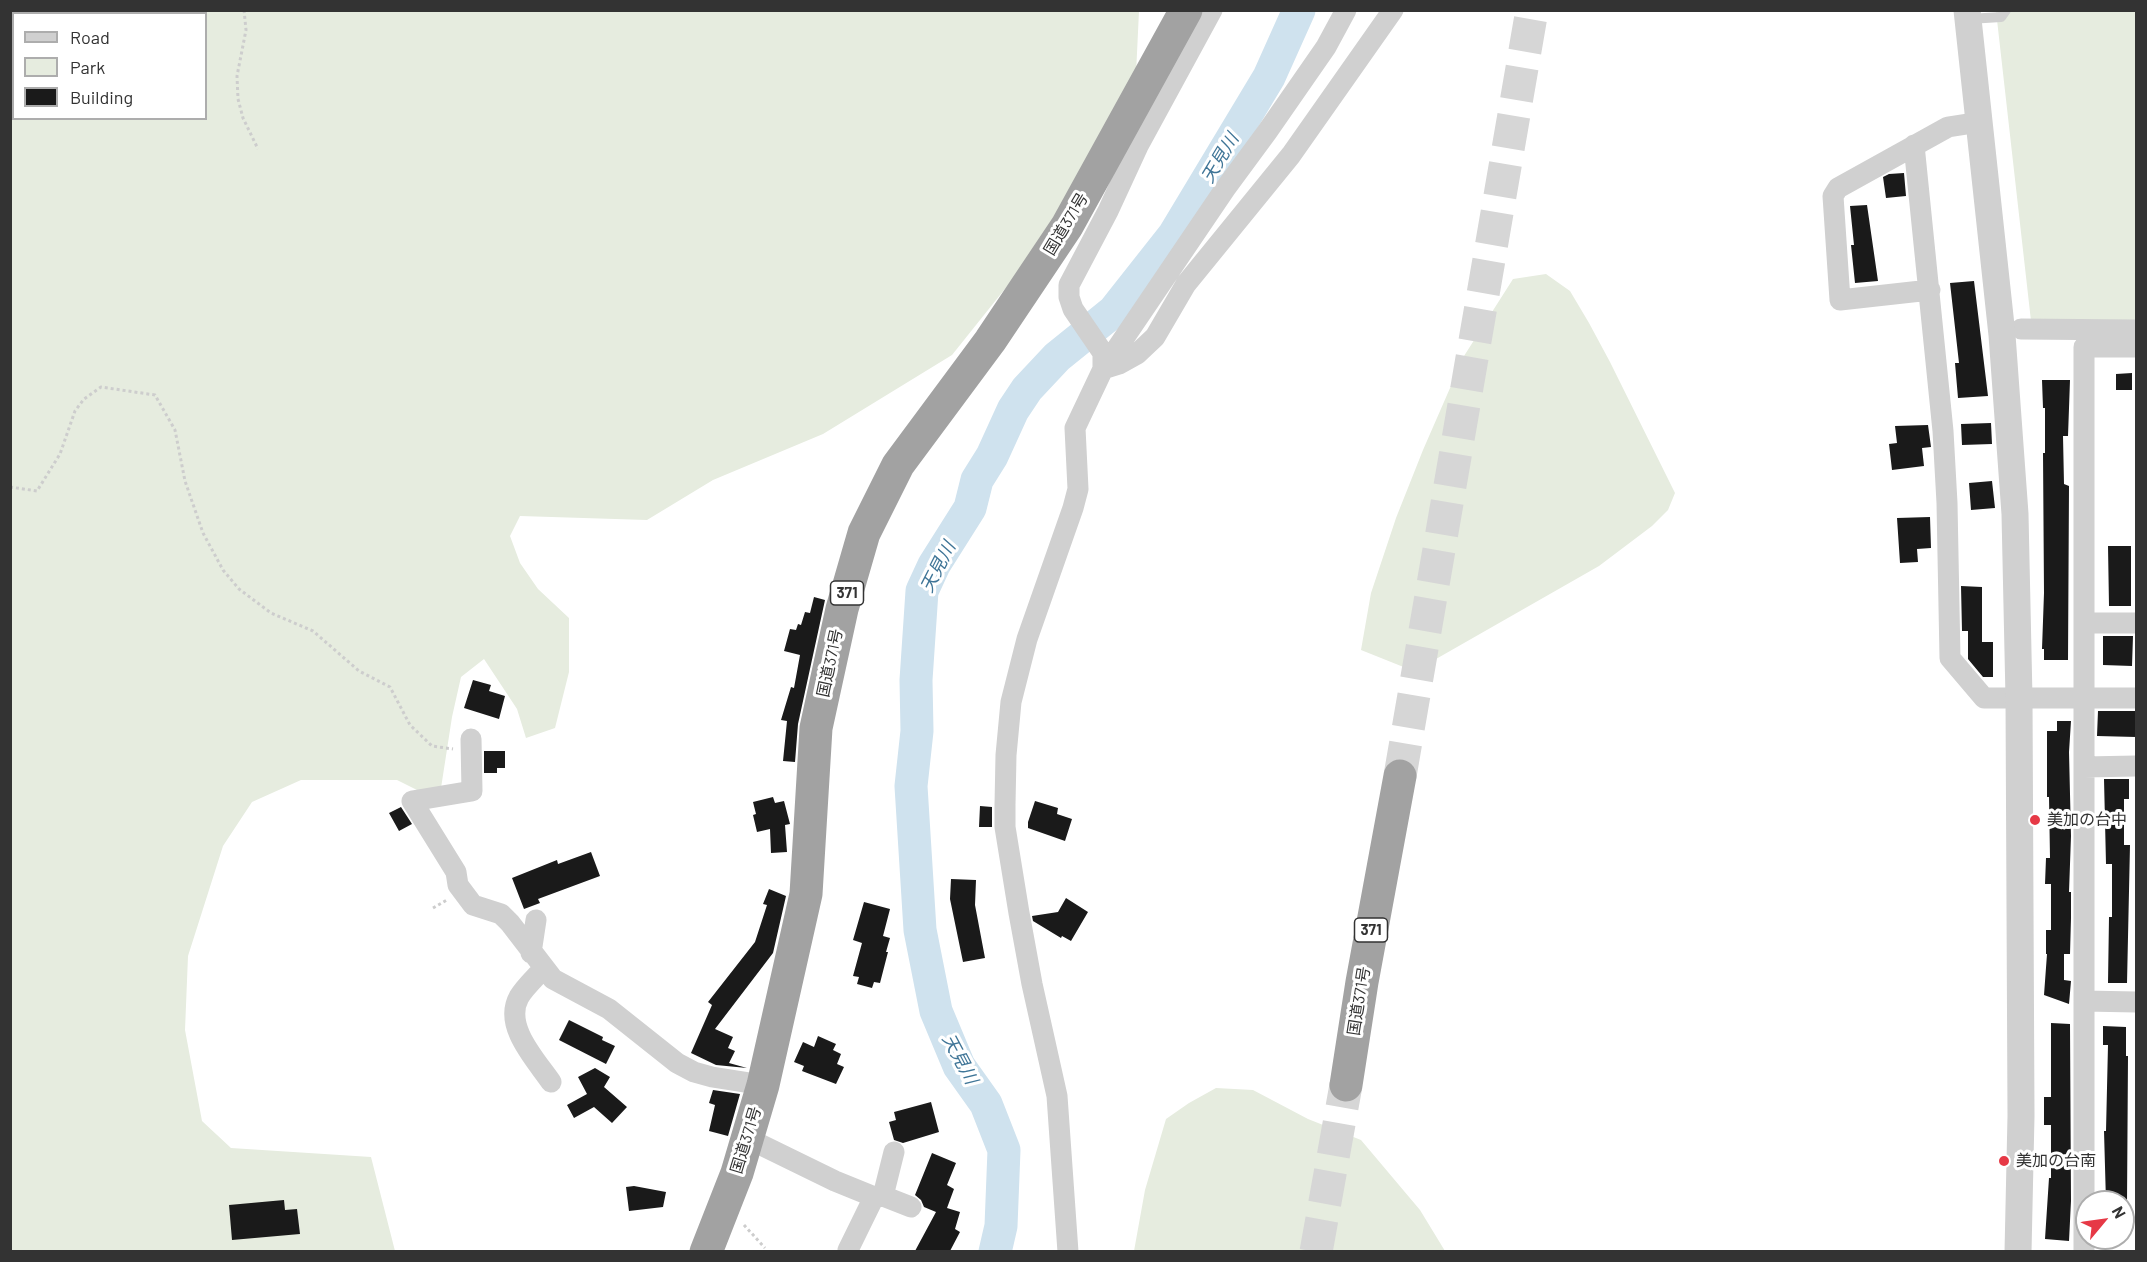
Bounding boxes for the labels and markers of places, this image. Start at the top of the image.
place label: 美加の台中 [2047,810,2127,830]
marker: 美加の台中 [2028,813,2042,827]
place label: 美加の台南 [2016,1151,2096,1171]
marker: 美加の台南 [1997,1154,2011,1168]

